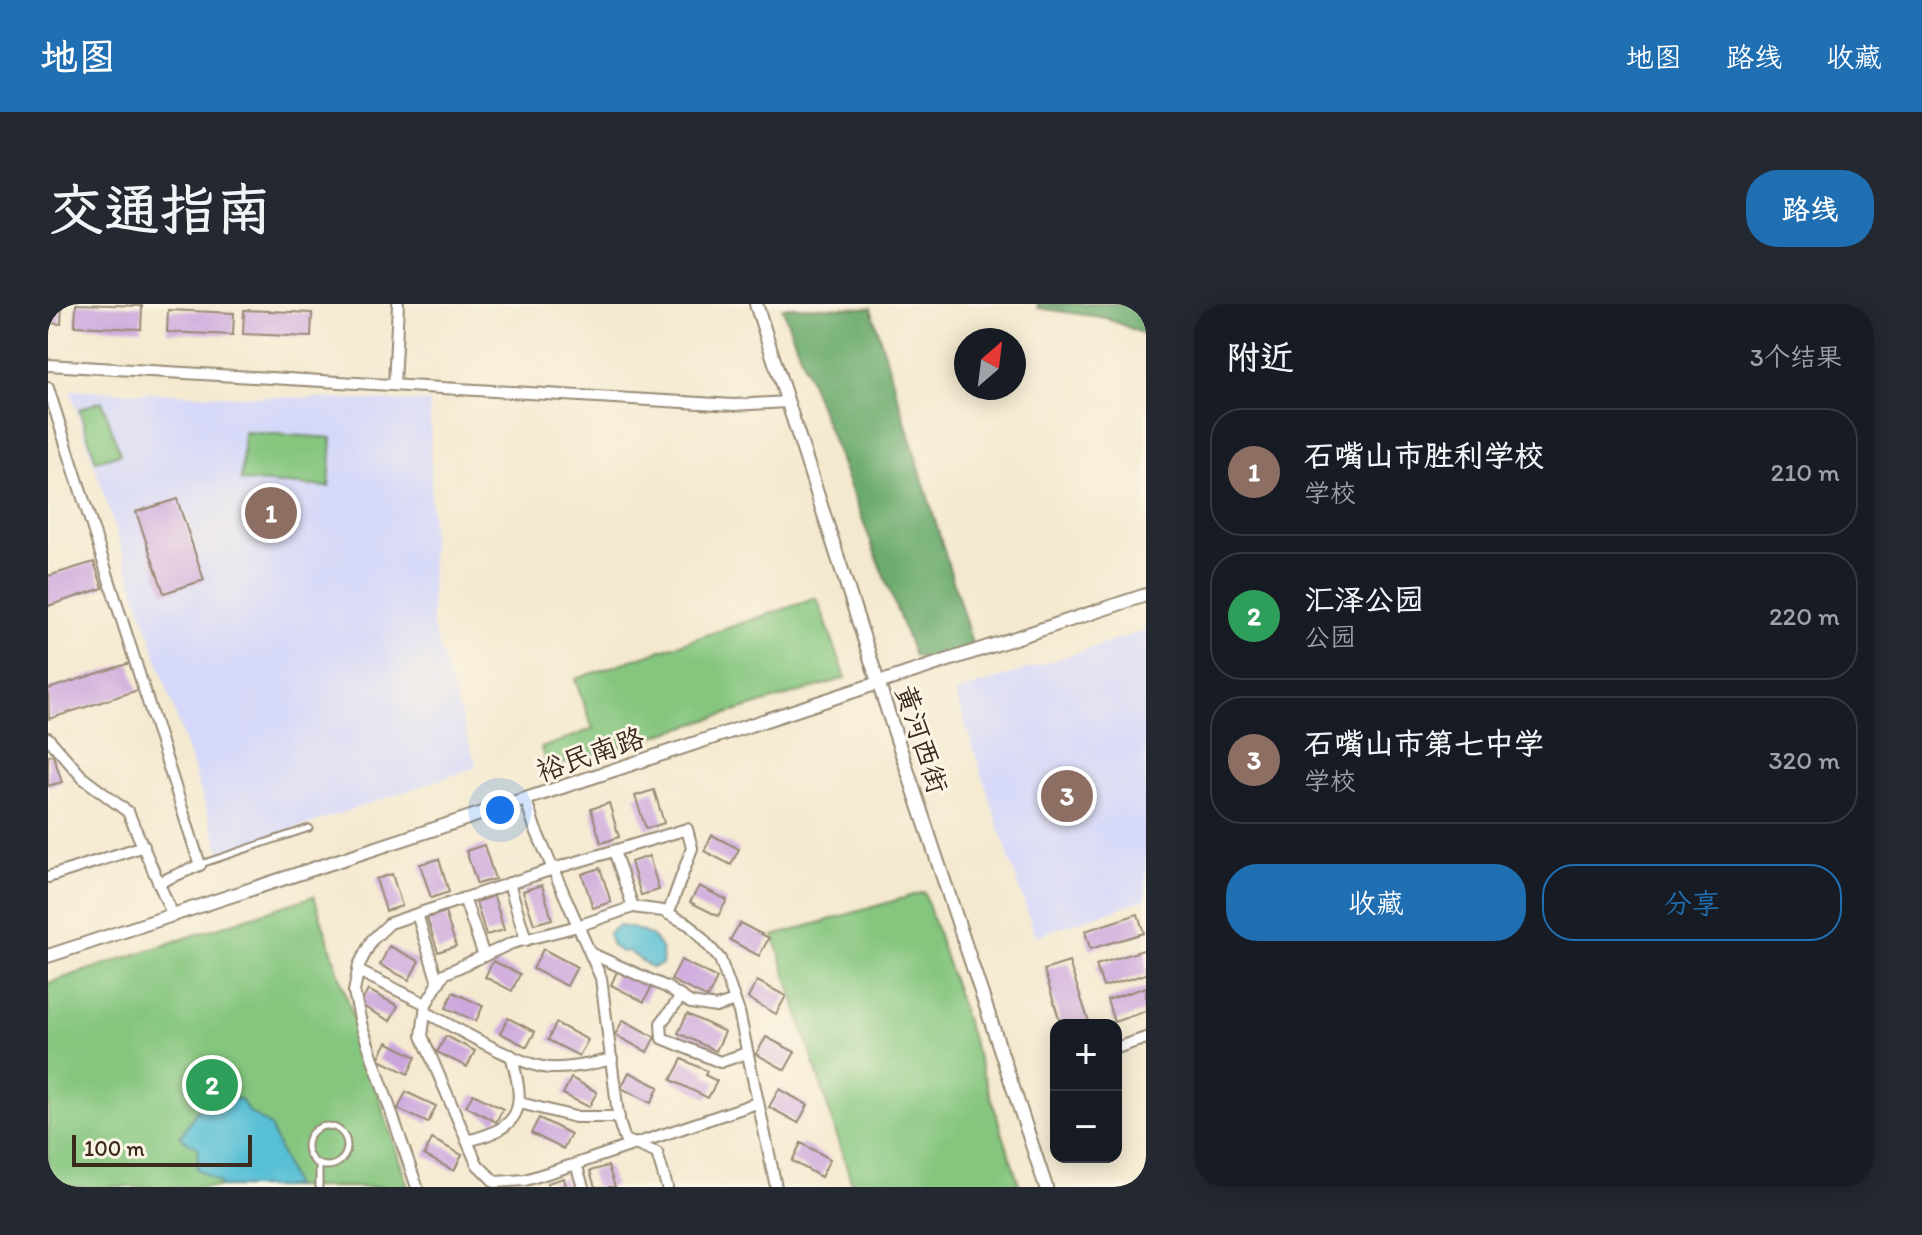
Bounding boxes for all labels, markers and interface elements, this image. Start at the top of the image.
text: 地图 [40,34,116,80]
text: 地图 [1626,40,1682,74]
text: 路线 [1726,40,1782,74]
text: 收藏 [1826,40,1882,74]
button: 路线 [1746,170,1874,247]
text: 交通指南 [48,176,272,243]
north arrow [954,328,1026,400]
text: 附近 [1226,337,1294,378]
text: 3个结果 [1750,341,1842,373]
text: 石嘴山市胜利学校 [1304,437,1544,474]
text: 1 [1248,456,1260,488]
text: 210 m [1771,456,1840,488]
text: 学校 [1304,477,1356,509]
pin: 1 [245,483,297,543]
text: 汇泽公园 [1304,581,1424,618]
text: 2 [1247,600,1261,632]
text: 220 m [1769,600,1840,632]
text: 公园 [1304,621,1356,653]
street label: 黄河西街 [889,680,955,798]
street label: 裕民南路 [532,720,648,788]
text: 石嘴山市第七中学 [1304,725,1544,762]
text: 3 [1247,744,1261,776]
text: 320 m [1768,744,1840,776]
text: 学校 [1304,765,1356,797]
pin: 3 [1041,766,1093,826]
your location [480,790,520,830]
button: 收藏 [1226,864,1526,941]
button: 分享 [1542,864,1842,941]
map controls [1050,1019,1122,1163]
button: + [1050,1019,1122,1091]
pin: 2 [186,1055,238,1115]
button: − [1050,1091,1122,1163]
scale bar [72,1131,252,1167]
text: 100 m [84,1135,145,1162]

